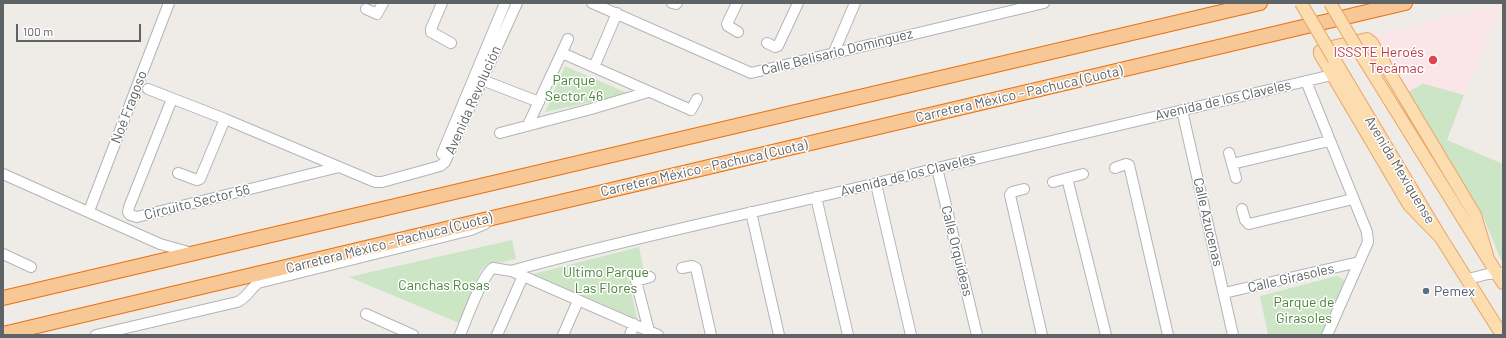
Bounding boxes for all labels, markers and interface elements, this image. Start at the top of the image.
scale bar [18,16,143,42]
text: 100 m [23,24,53,38]
street label: Calle Belisario Domínguez [760,25,914,79]
street label: Avenida Revolución [441,43,505,157]
place label: ISSSTE Heroés Tecámac [1334,44,1424,76]
marker: ISSSTE Heroés Tecámac [1427,54,1439,66]
street label: Carretera México - Pachuca (Cuota) [914,62,1124,126]
street label: Noé Fragoso [107,68,151,146]
park label: Parque Sector 46 [545,72,603,104]
street label: Avenida de los Claveles [1153,76,1293,124]
street label: Avenida Mexiquense [1361,113,1439,227]
street label: Carretera México - Pachuca (Cuota) [599,136,809,200]
street label: Avenida de los Claveles [839,150,977,200]
street label: Calle Azucenas [1190,176,1226,268]
street label: Circuito Sector 56 [142,181,252,223]
street label: Calle Orquídeas [938,204,976,298]
street label: Carretera México - Pachuca (Cuota) [284,209,494,277]
street label: Calle Girasoles [1246,260,1336,296]
park label: Ultimo Parque Las Flores [563,264,649,296]
park label: Canchas Rosas [398,277,490,293]
place label: Pemex [1434,283,1475,299]
marker: Pemex [1421,286,1431,296]
park label: Parque de Girasoles [1274,294,1334,326]

